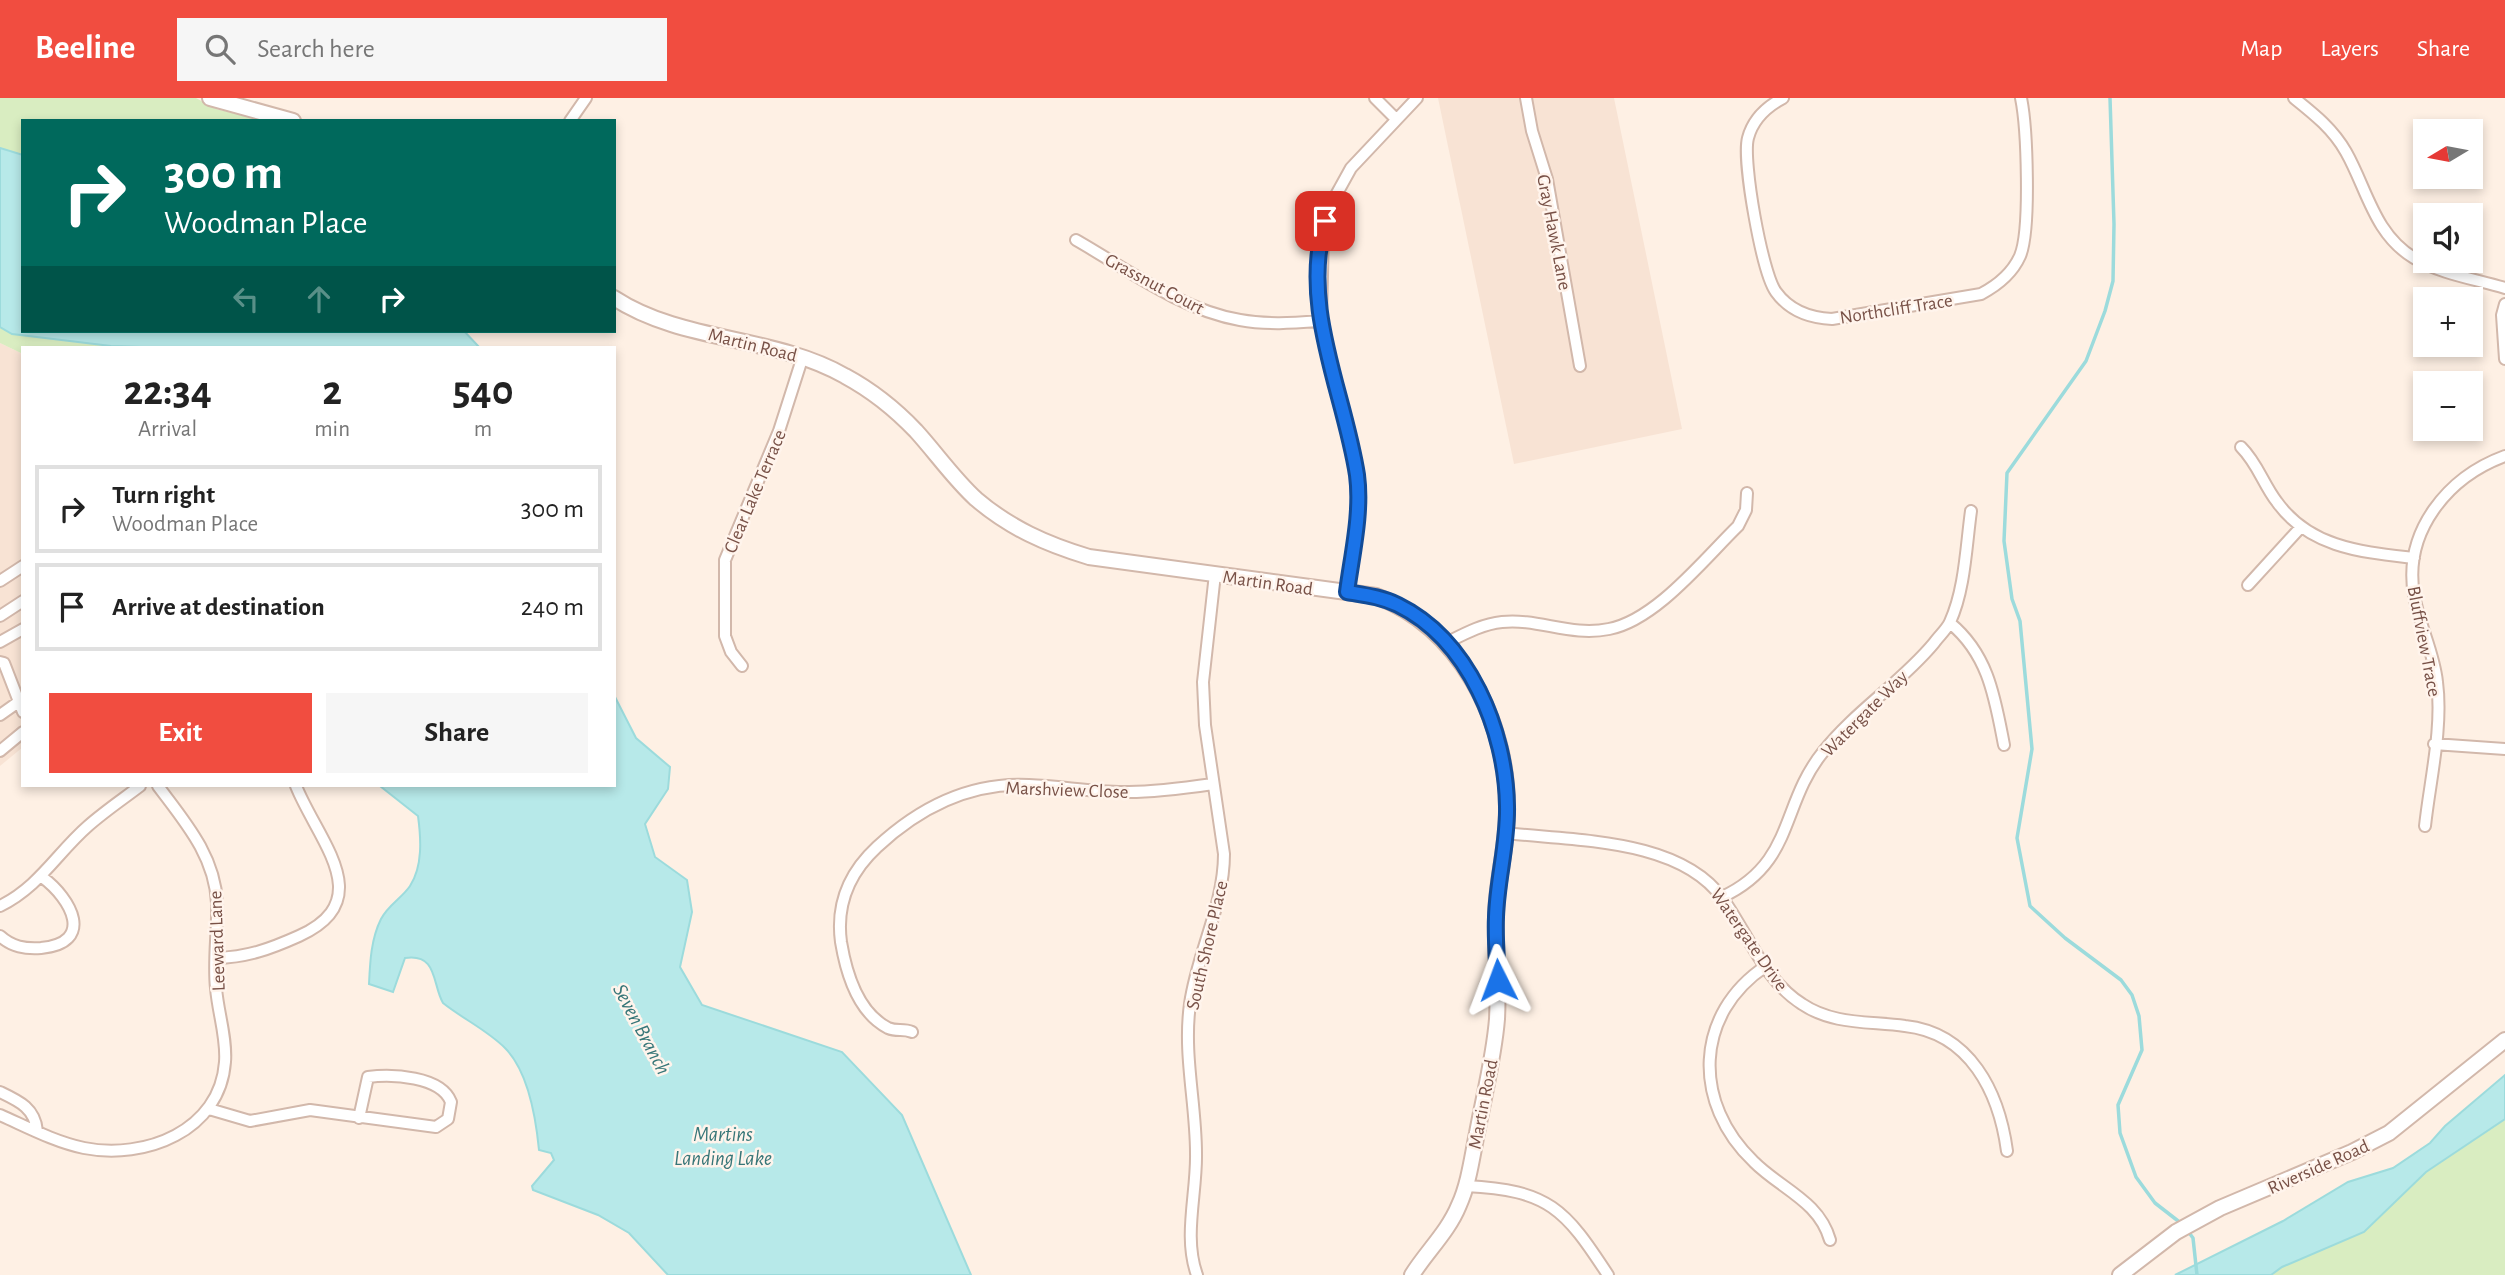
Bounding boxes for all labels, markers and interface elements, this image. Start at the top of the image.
search box [177,18,667,81]
icon: search [201,30,239,68]
text: Beeline [35,32,135,65]
text: Search here [257,36,375,62]
text: Map [2240,37,2282,61]
text: Layers [2320,37,2379,61]
text: Share [2417,37,2470,61]
north arrow [2413,119,2483,189]
map controls [2413,119,2483,441]
icon: right [49,147,140,238]
text: 300 m [164,149,283,198]
street label: Gray Hawk Lane [1533,173,1574,292]
pin [1295,191,1355,251]
icon: arrive [1306,202,1344,240]
button: sound [2413,203,2483,273]
text: Woodman Place [164,207,367,239]
street label: Grassnut Court [1102,250,1207,318]
icon: left [227,280,265,318]
icon: ahead [300,280,338,318]
icon: right [373,280,411,318]
button: + [2413,287,2483,357]
street label: Northcliff Trace [1838,291,1954,328]
street label: Martin Road [706,325,799,366]
text: 22:34 [123,370,212,412]
text: 2 [322,370,342,412]
text: 540 [452,370,514,412]
button: − [2413,371,2483,441]
text: Arrival [138,418,197,441]
text: min [314,418,350,441]
text: m [474,418,492,441]
street label: Clear Lake Terrace [721,427,790,556]
text: Turn right [112,482,215,508]
icon: right [53,490,91,528]
text: 300 m [521,496,584,522]
text: Woodman Place [112,513,258,536]
street label: Martin Road [1221,568,1314,599]
street label: Bluffview Trace [2403,584,2444,698]
icon: arrive [53,588,91,626]
text: Arrive at destination [112,594,325,620]
text: 240 m [521,594,584,620]
street label: Watergate Way [1818,667,1912,761]
button: Exit [49,693,312,773]
button: Share [326,693,588,773]
street label: Marshview Close [1005,779,1129,802]
street label: South Shore Place [1183,879,1232,1012]
street label: Watergate Drive [1706,885,1791,995]
street label: Leeward Lane [206,890,229,991]
position arrow [1461,943,1535,1017]
water label: Seven Branch [609,980,674,1078]
street label: Martin Road [1465,1058,1502,1151]
water label: Martins Landing Lake [674,1124,772,1169]
street label: Riverside Road [2265,1136,2372,1198]

